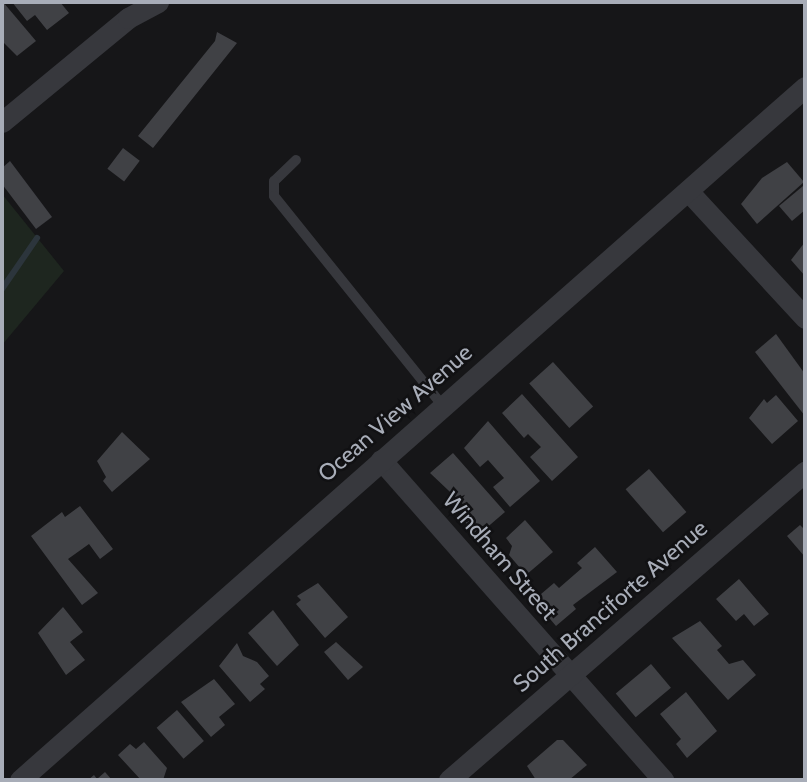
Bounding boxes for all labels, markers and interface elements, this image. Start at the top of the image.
street label: Ocean View Avenue [312,339,478,487]
street label: Windham Street [437,487,563,625]
street label: South Branciforte Avenue [507,514,713,698]

